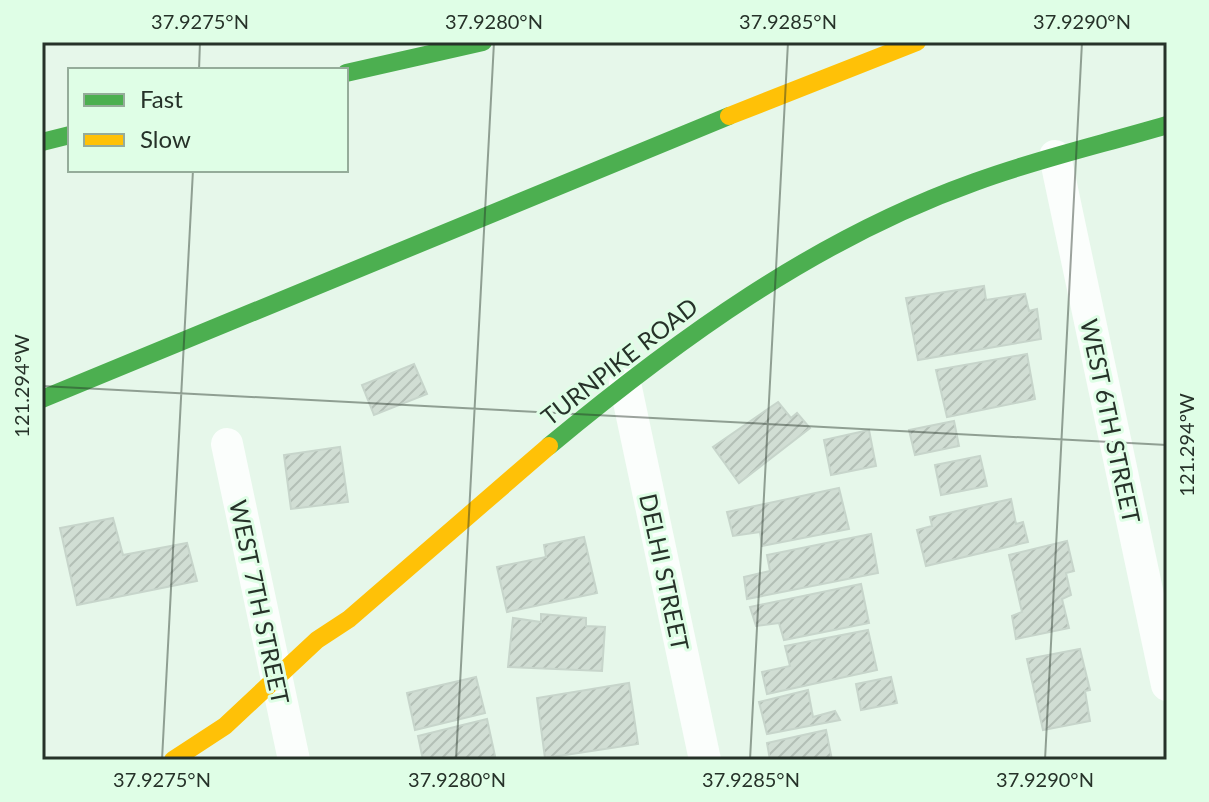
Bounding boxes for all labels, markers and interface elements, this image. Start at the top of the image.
text: 37.9275°N [151,9,249,33]
text: 37.9280°N [445,9,543,33]
text: 37.9285°N [739,9,837,33]
text: 37.9290°N [1033,9,1131,33]
legend [68,68,348,172]
text: Fast [140,84,183,113]
text: Slow [140,124,191,153]
street label: TURNPIKE ROAD [535,291,703,431]
street label: WEST 6TH STREET [1075,316,1147,526]
text: 121.294°W [9,334,33,438]
text: 121.294°W [1174,393,1198,497]
street label: DELHI STREET [634,491,696,653]
street label: WEST 7TH STREET [224,497,296,707]
text: 37.9275°N [113,767,211,791]
text: 37.9280°N [408,767,506,791]
text: 37.9285°N [702,767,800,791]
text: 37.9290°N [996,767,1094,791]

